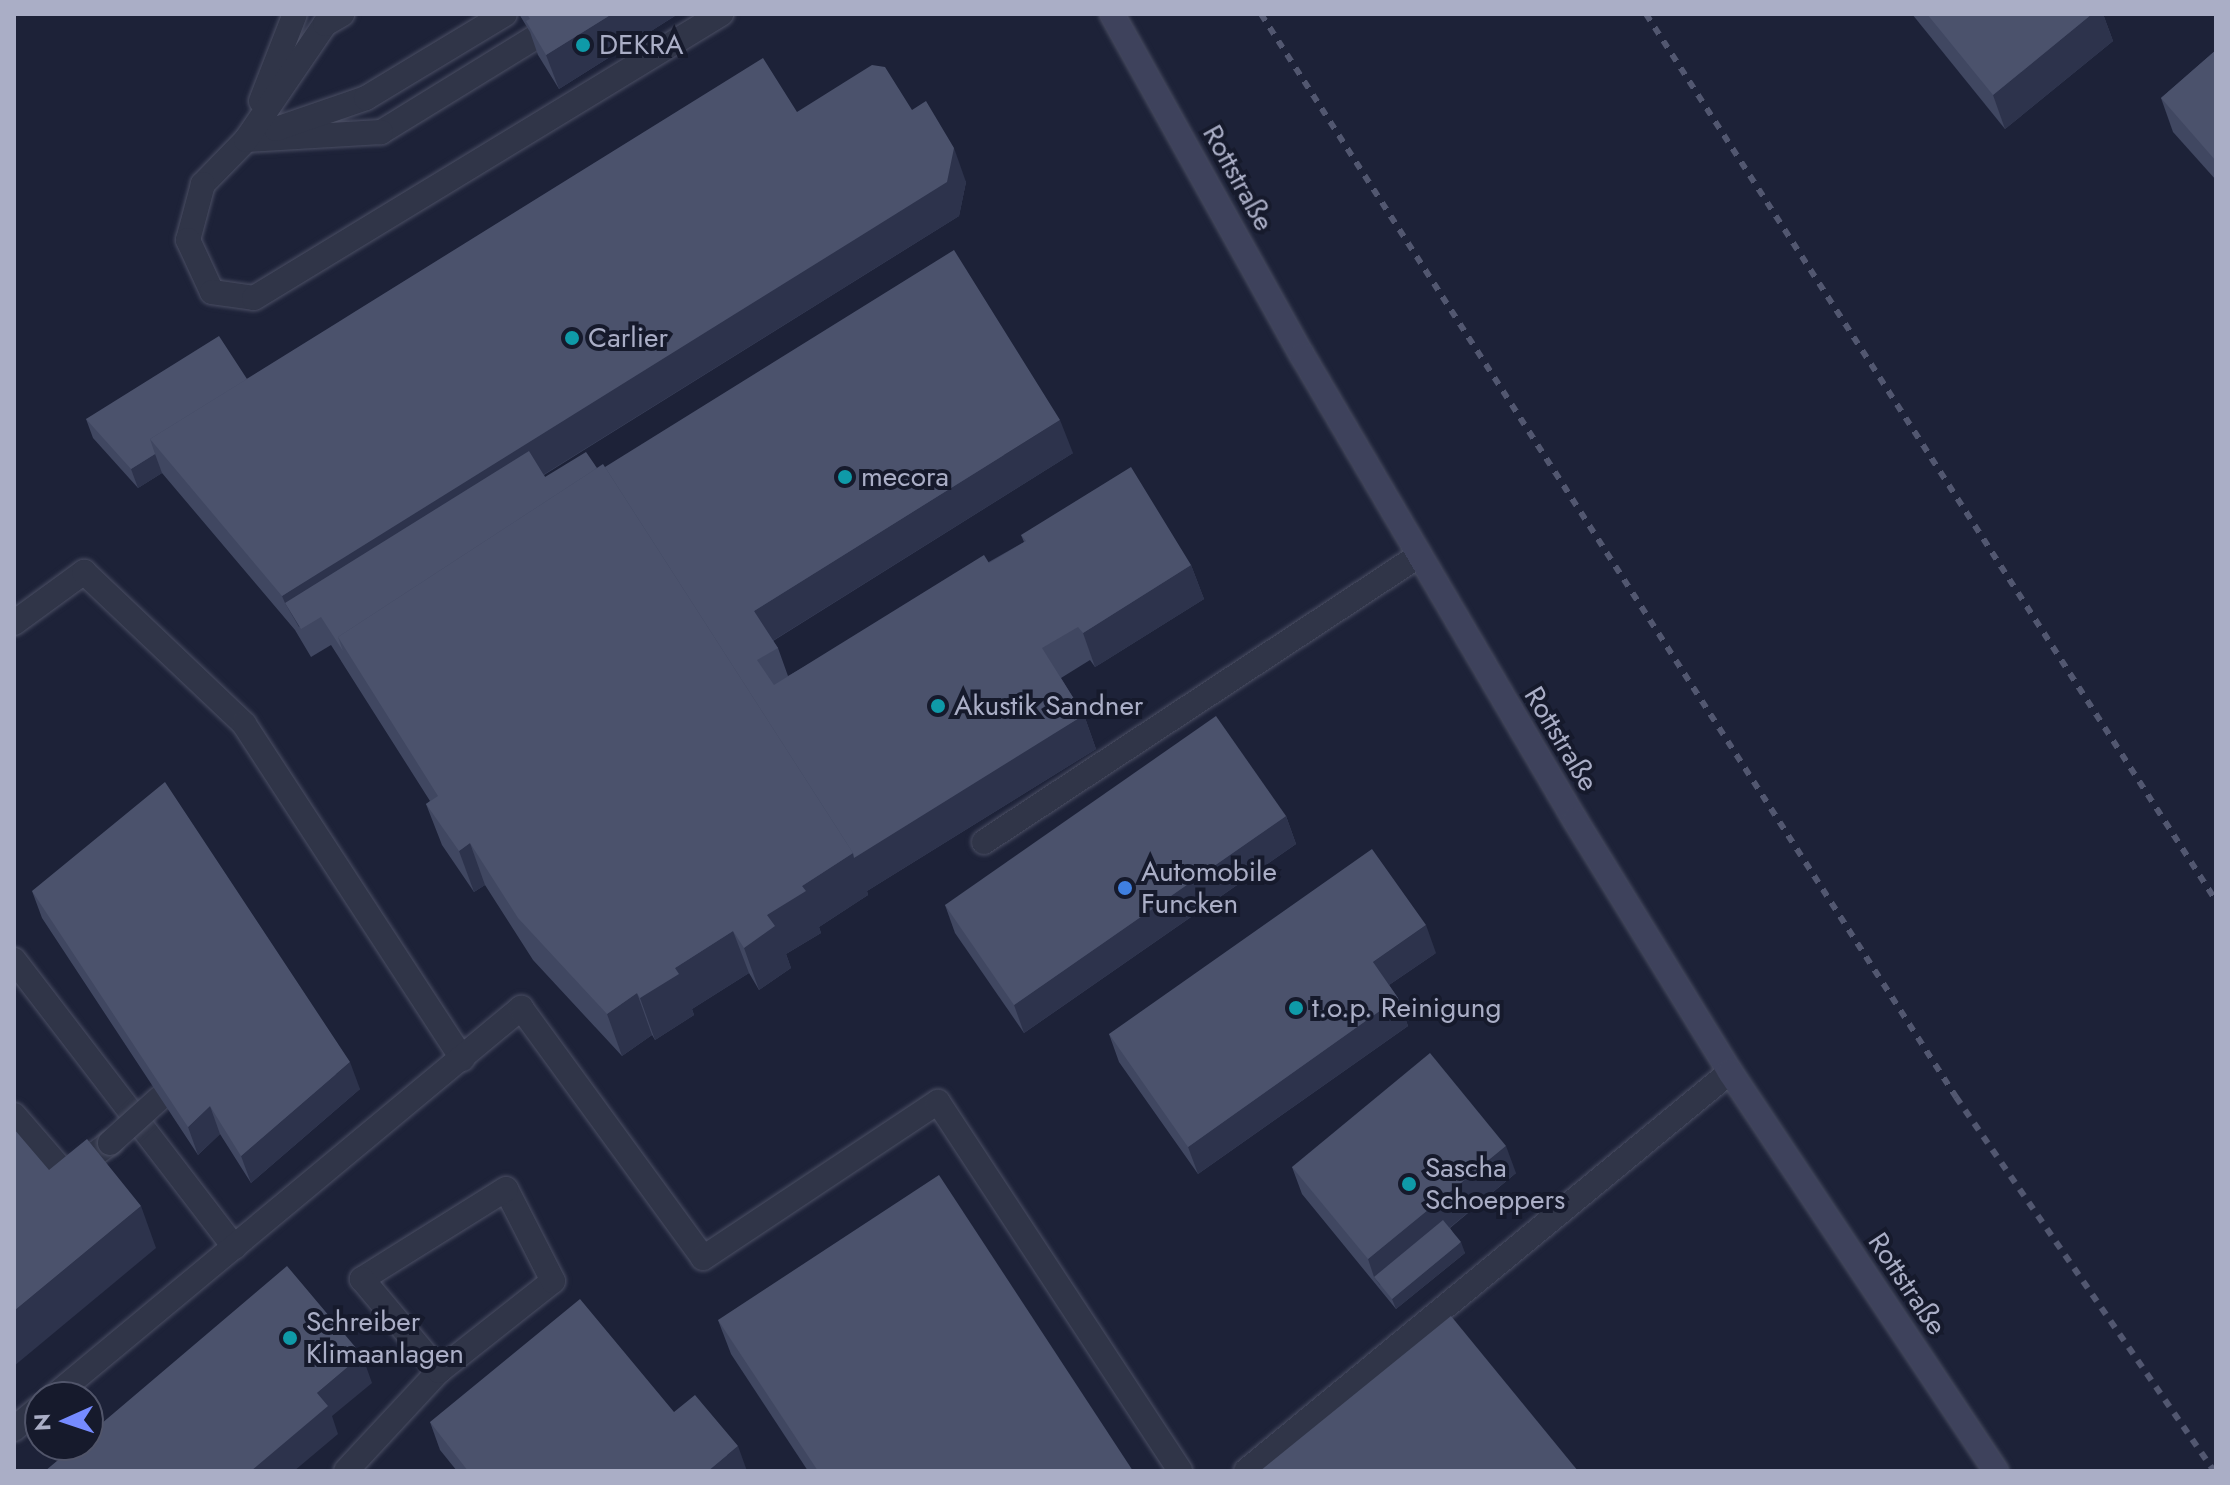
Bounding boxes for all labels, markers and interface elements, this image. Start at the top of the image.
place label: DEKRA [599,28,683,62]
marker: DEKRA [574,36,592,54]
street label: Rottstraße [1195,119,1281,237]
place label: Carlier [588,321,668,355]
marker: Carlier [563,329,581,347]
place label: mecora [861,460,949,494]
marker: mecora [836,468,854,486]
street label: Rottstraße [1517,681,1605,797]
place label: Akustik Sandner [954,689,1143,723]
marker: Akustik Sandner [929,697,947,715]
place label: Automobile Funcken [1141,855,1277,921]
marker: Automobile Funcken [1116,879,1134,897]
place label: t.o.p. Reinigung [1312,991,1501,1025]
marker: t.o.p. Reinigung [1287,999,1305,1017]
place label: Sascha Schoeppers [1425,1151,1565,1217]
marker: Sascha Schoeppers [1400,1175,1418,1193]
street label: Rottstraße [1861,1227,1953,1341]
place label: Schreiber Klimaanlagen [306,1305,464,1371]
marker: Schreiber Klimaanlagen [281,1329,299,1347]
north arrow [24,1381,104,1461]
text: N [26,1413,58,1432]

